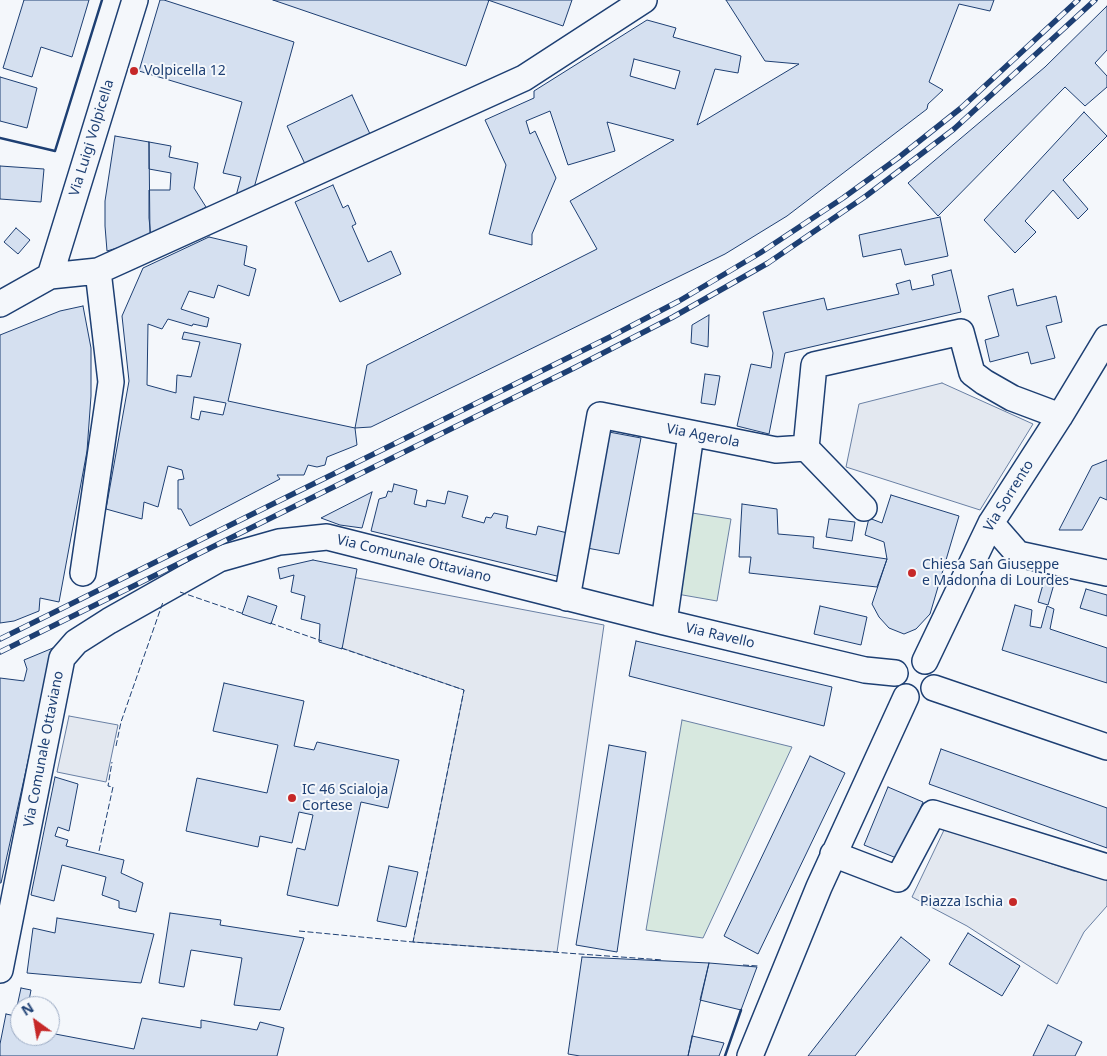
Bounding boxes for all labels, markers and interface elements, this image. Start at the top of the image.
place label: Volpicella 12 [144,63,226,79]
marker: Volpicella 12 [128,65,140,77]
street label: Via Luigi Volpicella [66,78,118,198]
street label: Via Agerola [665,421,741,451]
street label: Via Sorrento [980,457,1038,535]
street label: Via Comunale Ottaviano [335,532,493,586]
place label: Chiesa San Giuseppe e Madonna di Lourdes [922,557,1069,590]
marker: Chiesa San Giuseppe e Madonna di Lourdes [906,567,918,579]
street label: Via Ravello [684,620,756,652]
street label: Via Comunale Ottaviano [21,669,67,829]
place label: IC 46 Scialoja Cortese [302,782,388,814]
marker: IC 46 Scialoja Cortese [286,792,298,804]
place label: Piazza Ischia [920,894,1003,910]
marker: Piazza Ischia [1007,896,1019,908]
north arrow [10,996,60,1046]
text: N [17,998,37,1020]

